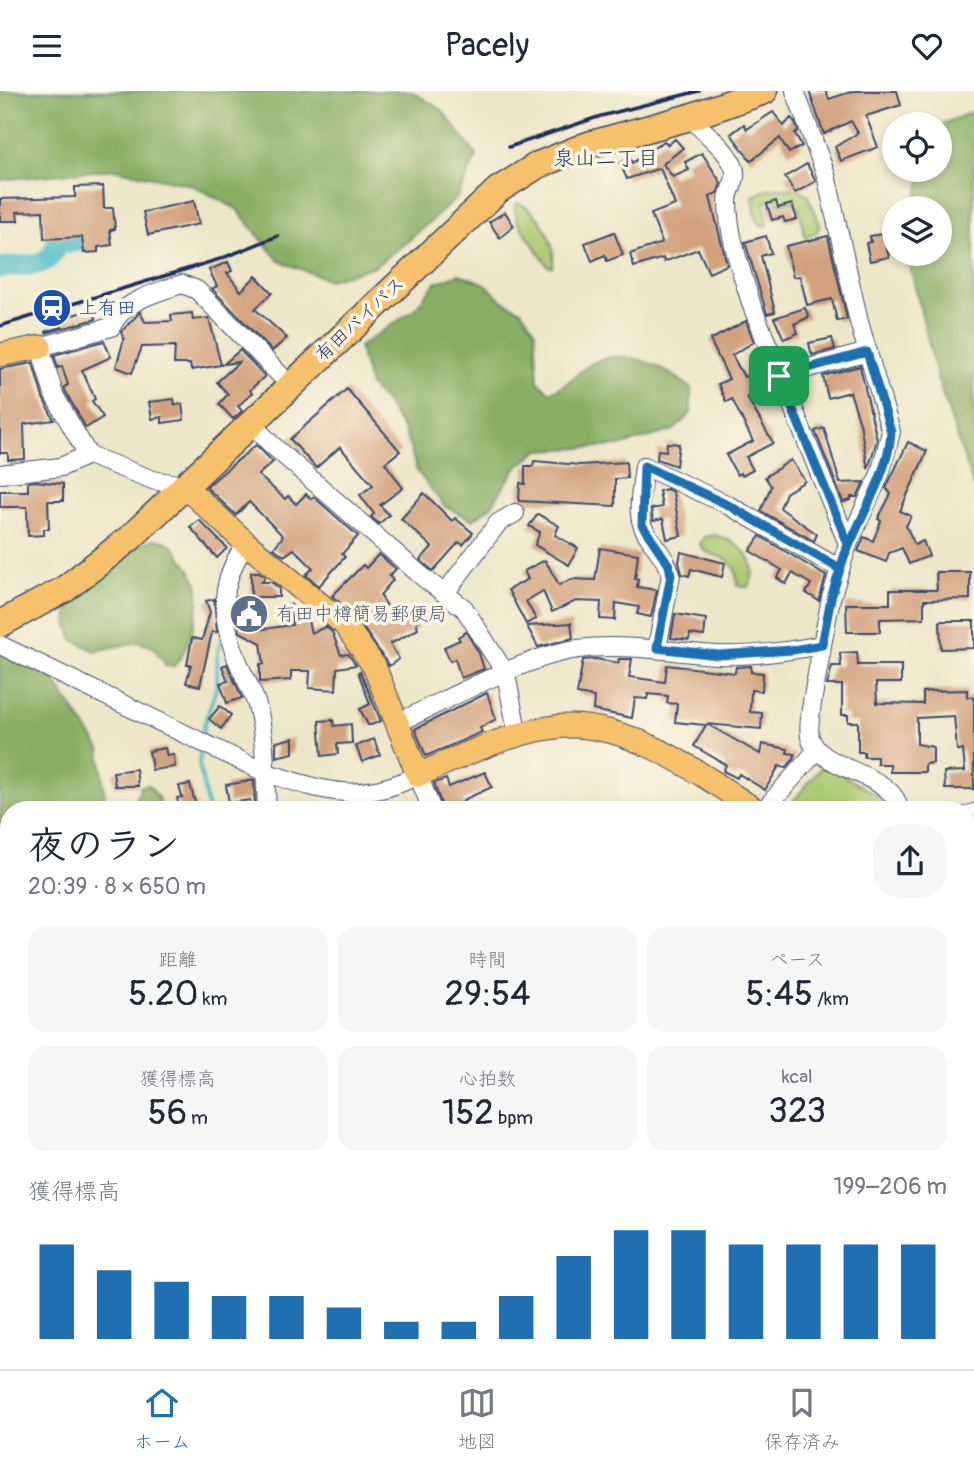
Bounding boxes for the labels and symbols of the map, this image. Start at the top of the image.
district label: 泉山二丁目 [554,145,659,172]
street label: 有田バイパス [310,271,410,367]
station icon: 上有田 [31,287,73,329]
place label: 上有田 [79,296,136,320]
pin [749,346,809,406]
public building icon: 有田中樽簡易郵便局 [228,593,270,635]
place label: 有田中樽簡易郵便局 [276,602,447,626]

